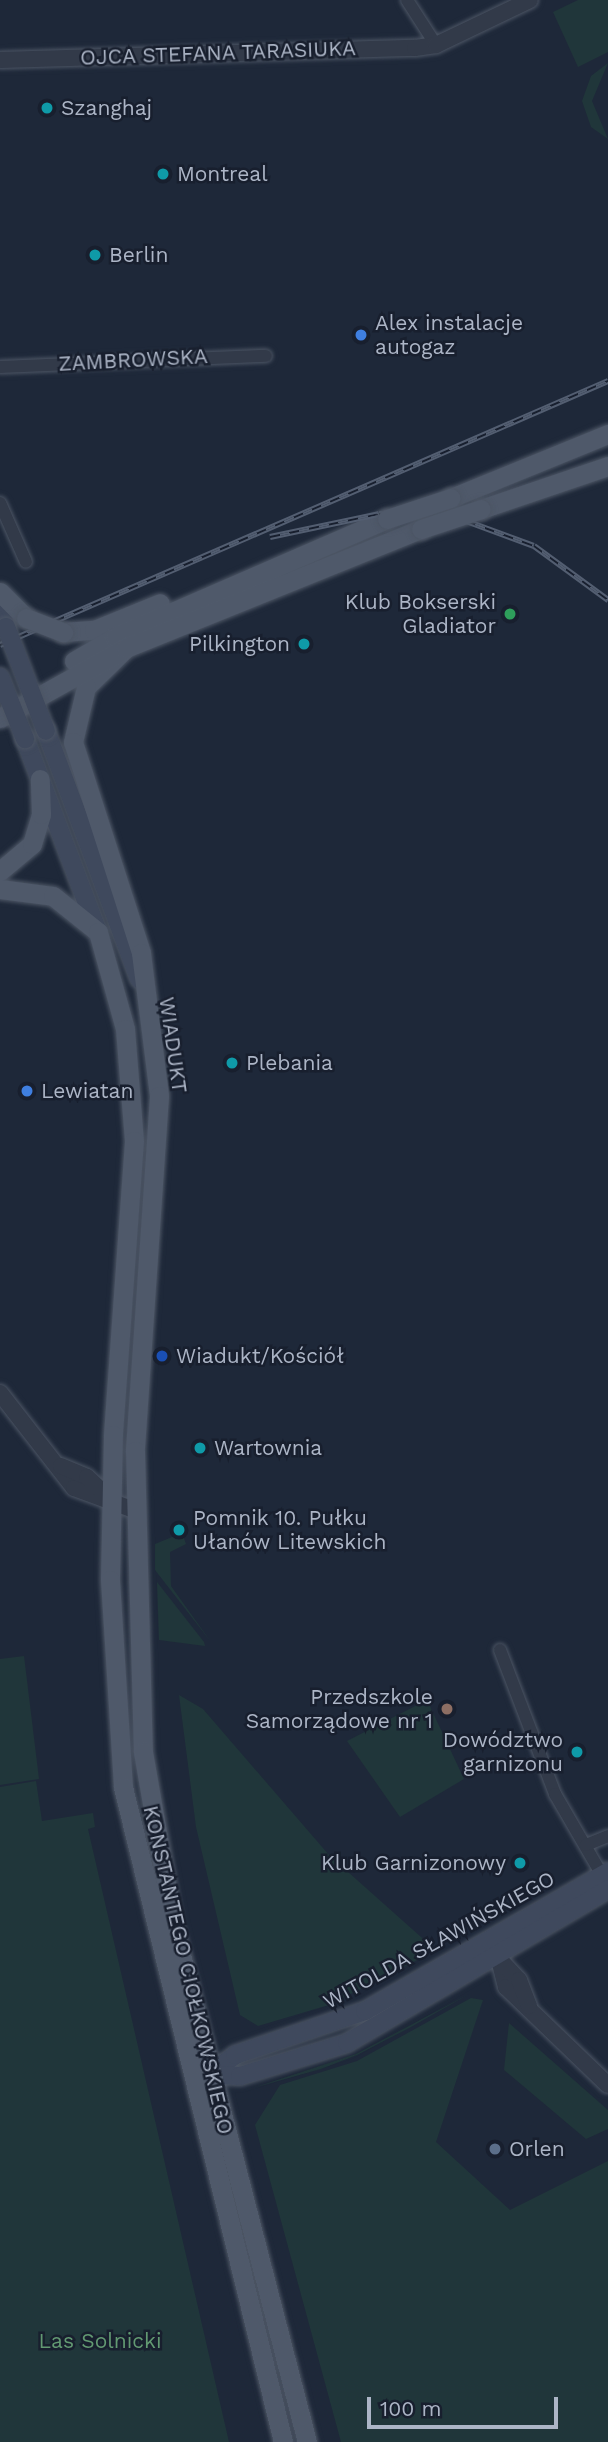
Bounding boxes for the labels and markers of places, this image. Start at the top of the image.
place label: Szanghaj [61,95,152,121]
marker: Szanghaj [39,100,55,116]
place label: Montreal [177,161,268,187]
marker: Montreal [155,166,171,182]
place label: Berlin [109,242,168,268]
marker: Berlin [87,247,103,263]
place label: Alex instalacje autogaz [375,310,523,360]
marker: Alex instalacje autogaz [353,327,369,343]
place label: Klub Bokserski Gladiator [345,589,496,639]
marker: Klub Bokserski Gladiator [502,606,518,622]
place label: Pilkington [189,631,290,657]
marker: Pilkington [296,636,312,652]
place label: Plebania [246,1050,333,1076]
marker: Plebania [224,1055,240,1071]
place label: Lewiatan [41,1078,133,1104]
marker: Lewiatan [19,1083,35,1099]
place label: Wiadukt/Kościół [176,1343,344,1369]
marker: Wiadukt/Kościół [154,1348,170,1364]
place label: Wartownia [214,1435,322,1461]
marker: Wartownia [192,1440,208,1456]
place label: Pomnik 10. Pułku Ułanów Litewskich [193,1505,387,1555]
marker: Pomnik 10. Pułku Ułanów Litewskich [171,1522,187,1538]
place label: Przedszkole Samorządowe nr 1 [245,1684,433,1734]
marker: Przedszkole Samorządowe nr 1 [439,1701,455,1717]
place label: Dowództwo garnizonu [443,1727,563,1777]
marker: Dowództwo garnizonu [569,1744,585,1760]
place label: Klub Garnizonowy [321,1850,506,1876]
marker: Klub Garnizonowy [512,1855,528,1871]
place label: Orlen [509,2136,565,2162]
marker: Orlen [487,2141,503,2157]

